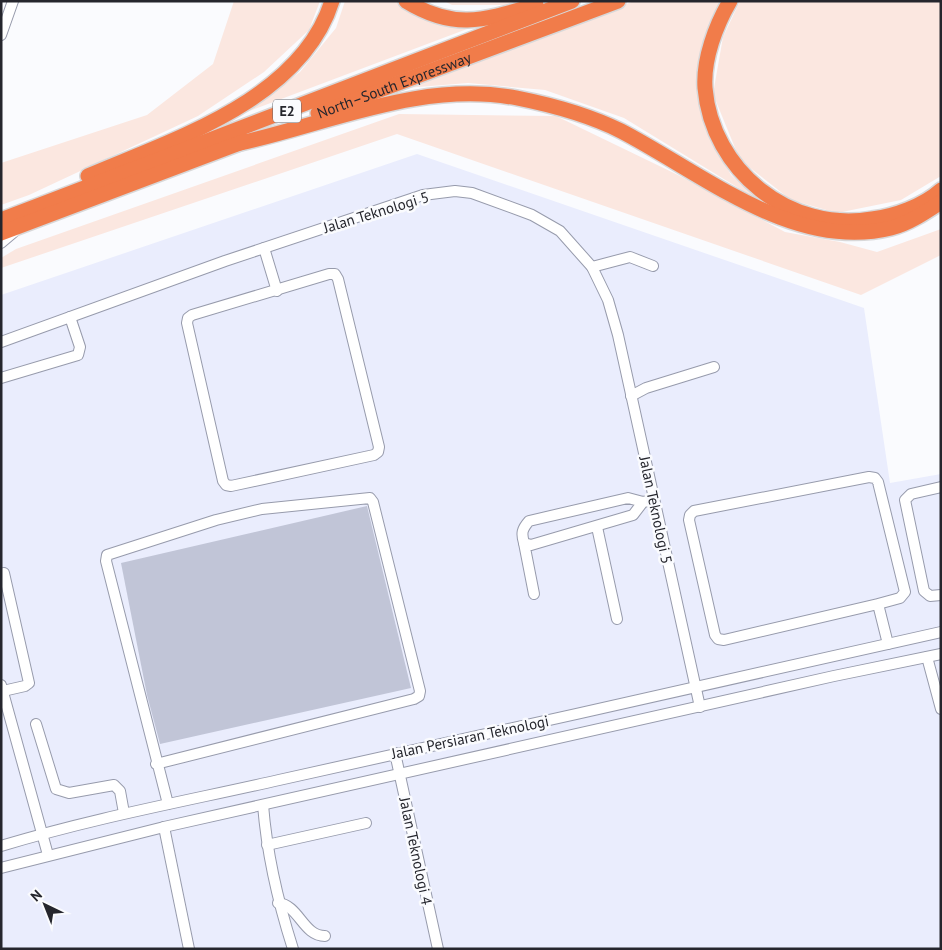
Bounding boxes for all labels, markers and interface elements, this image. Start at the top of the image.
street label: North–South Expressway [314,47,474,122]
road number: E2 [273,100,301,122]
street label: Jalan Teknologi 5 [320,187,431,237]
street label: Jalan Teknologi 5 [635,453,677,566]
street label: Jalan Persiaran Teknologi [389,711,550,763]
street label: Jalan Teknologi 4 [395,794,437,907]
north arrow [20,880,70,930]
text: N [27,886,46,905]

